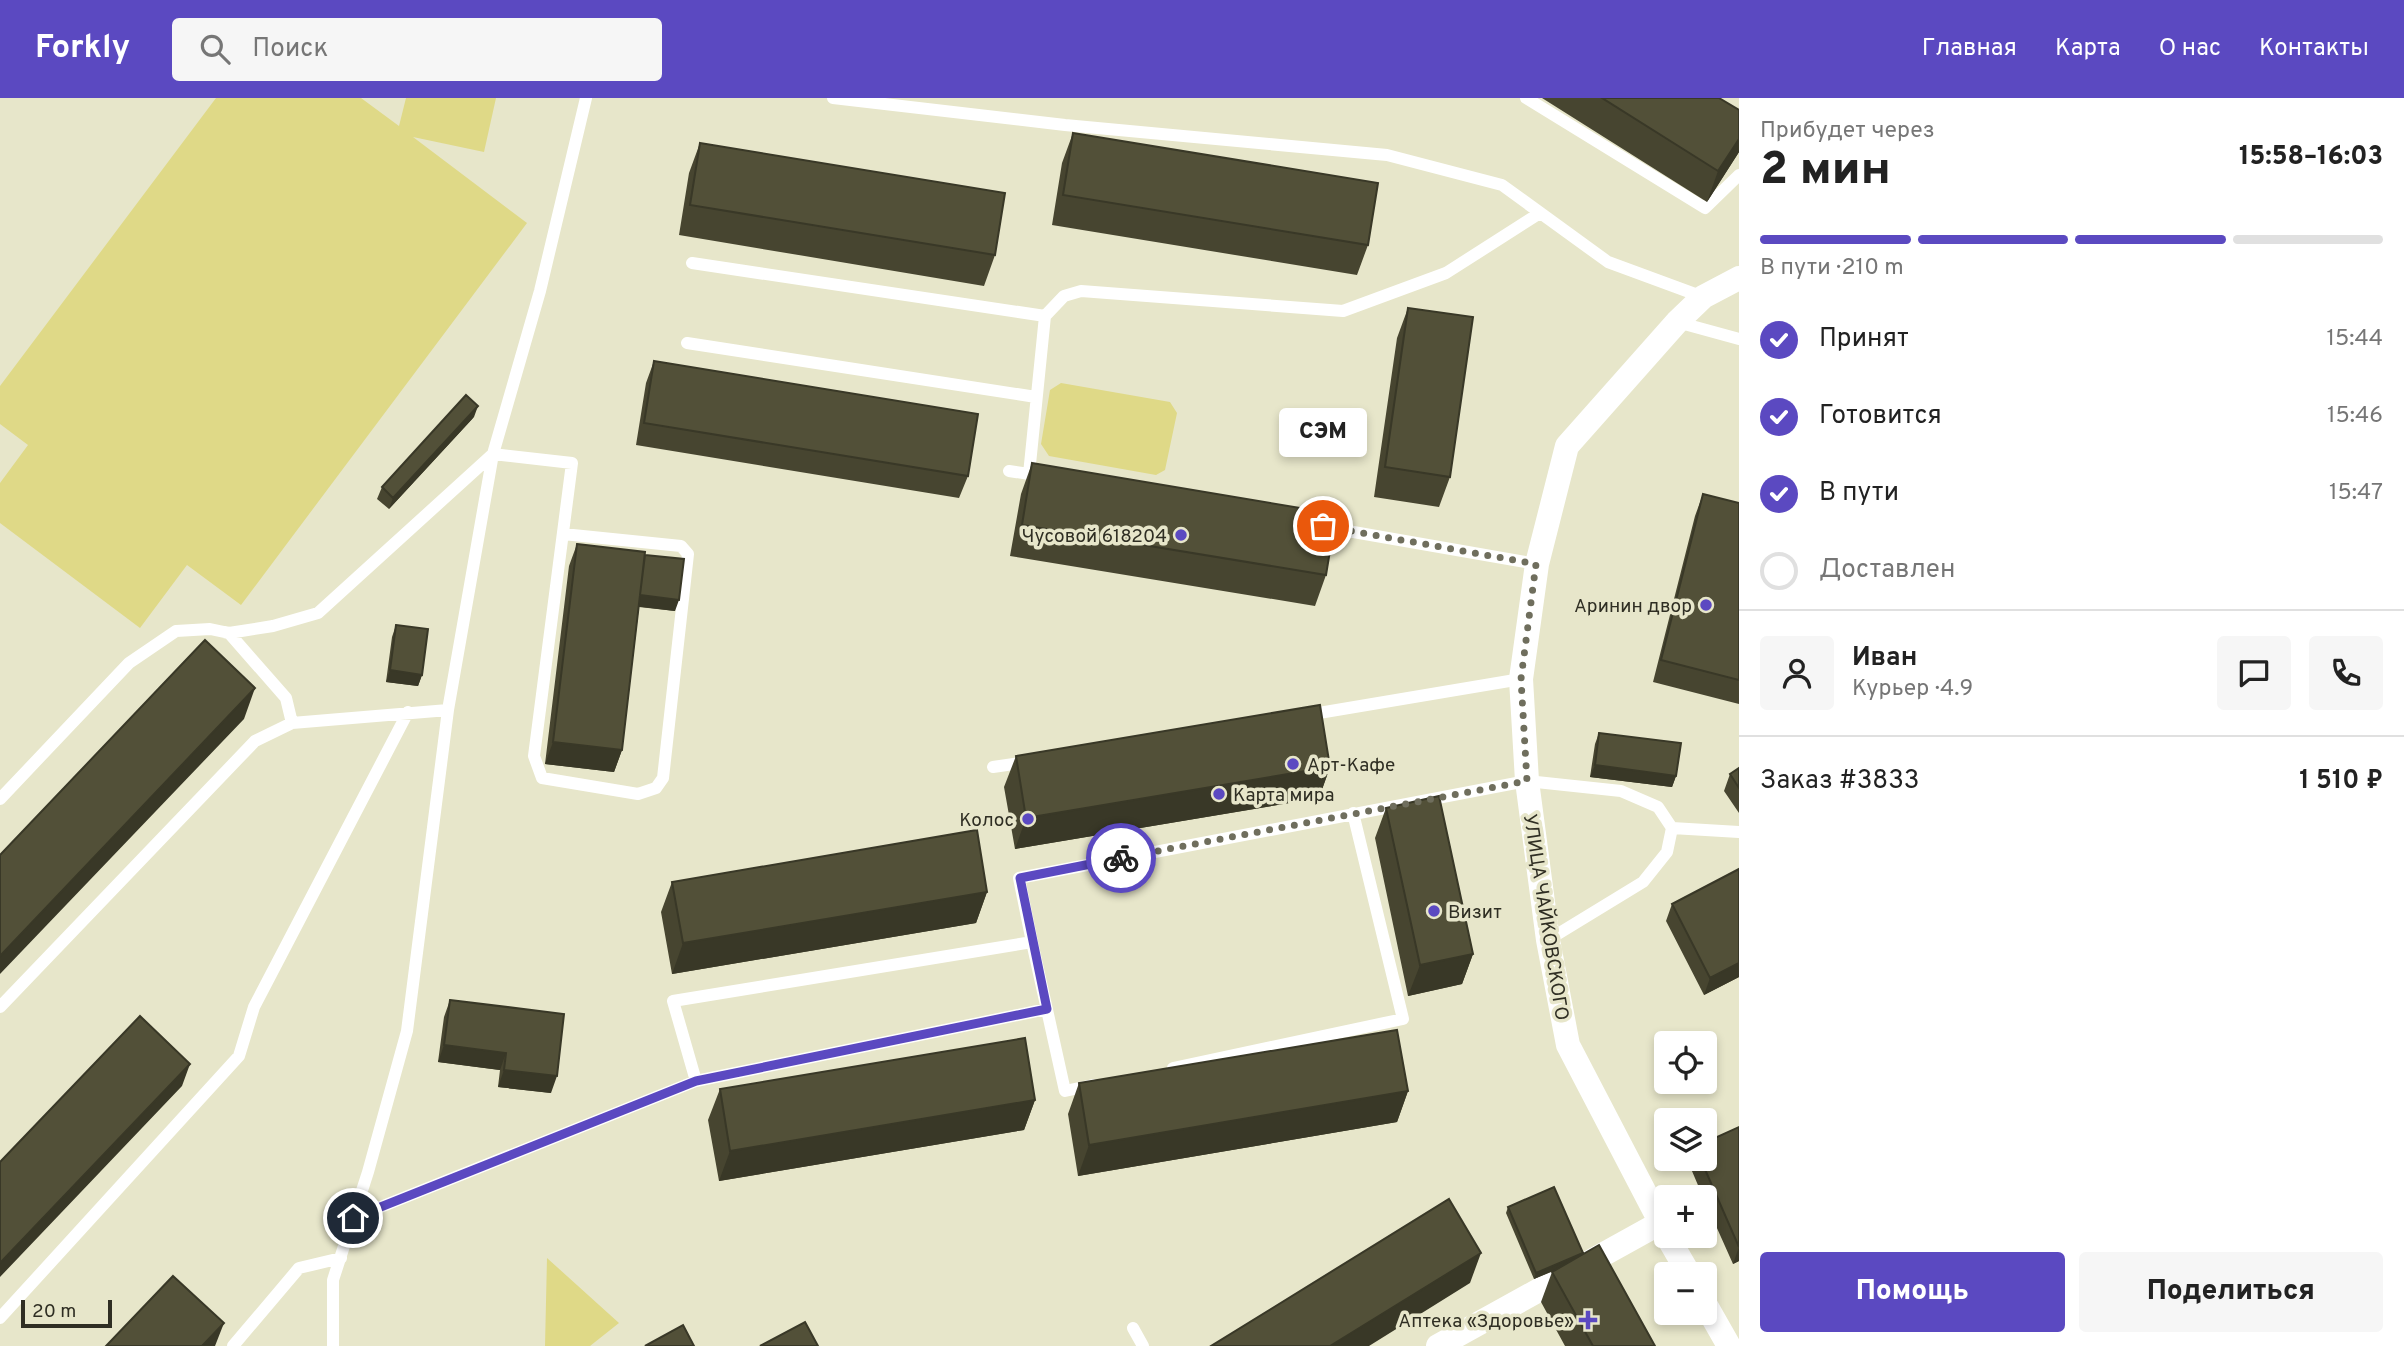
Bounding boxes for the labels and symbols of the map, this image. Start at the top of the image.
callout: СЭМ [1279,407,1367,456]
pin [1293,496,1353,556]
place label: Чусовой 618204 [1021,525,1167,549]
marker: Чусовой 618204 [1173,527,1189,543]
place label: Аринин двор [1574,595,1692,619]
marker: Аринин двор [1698,597,1714,613]
place label: Арт-Кафе [1307,754,1395,778]
marker: Арт-Кафе [1285,756,1301,772]
place label: Карта мира [1233,784,1335,808]
marker: Карта мира [1211,786,1227,802]
place label: Колос [959,809,1014,833]
marker: Колос [1020,811,1036,827]
street label: УЛИЦА ЧАЙКОВСКОГО [1517,812,1574,1022]
courier [1086,823,1156,893]
place label: Визит [1448,901,1502,925]
marker: Визит [1426,903,1442,919]
pin [323,1188,383,1248]
scale bar [21,1297,112,1329]
place label: Аптека «Здоровье» [1398,1310,1574,1334]
marker: Аптека «Здоровье» [1580,1312,1596,1328]

